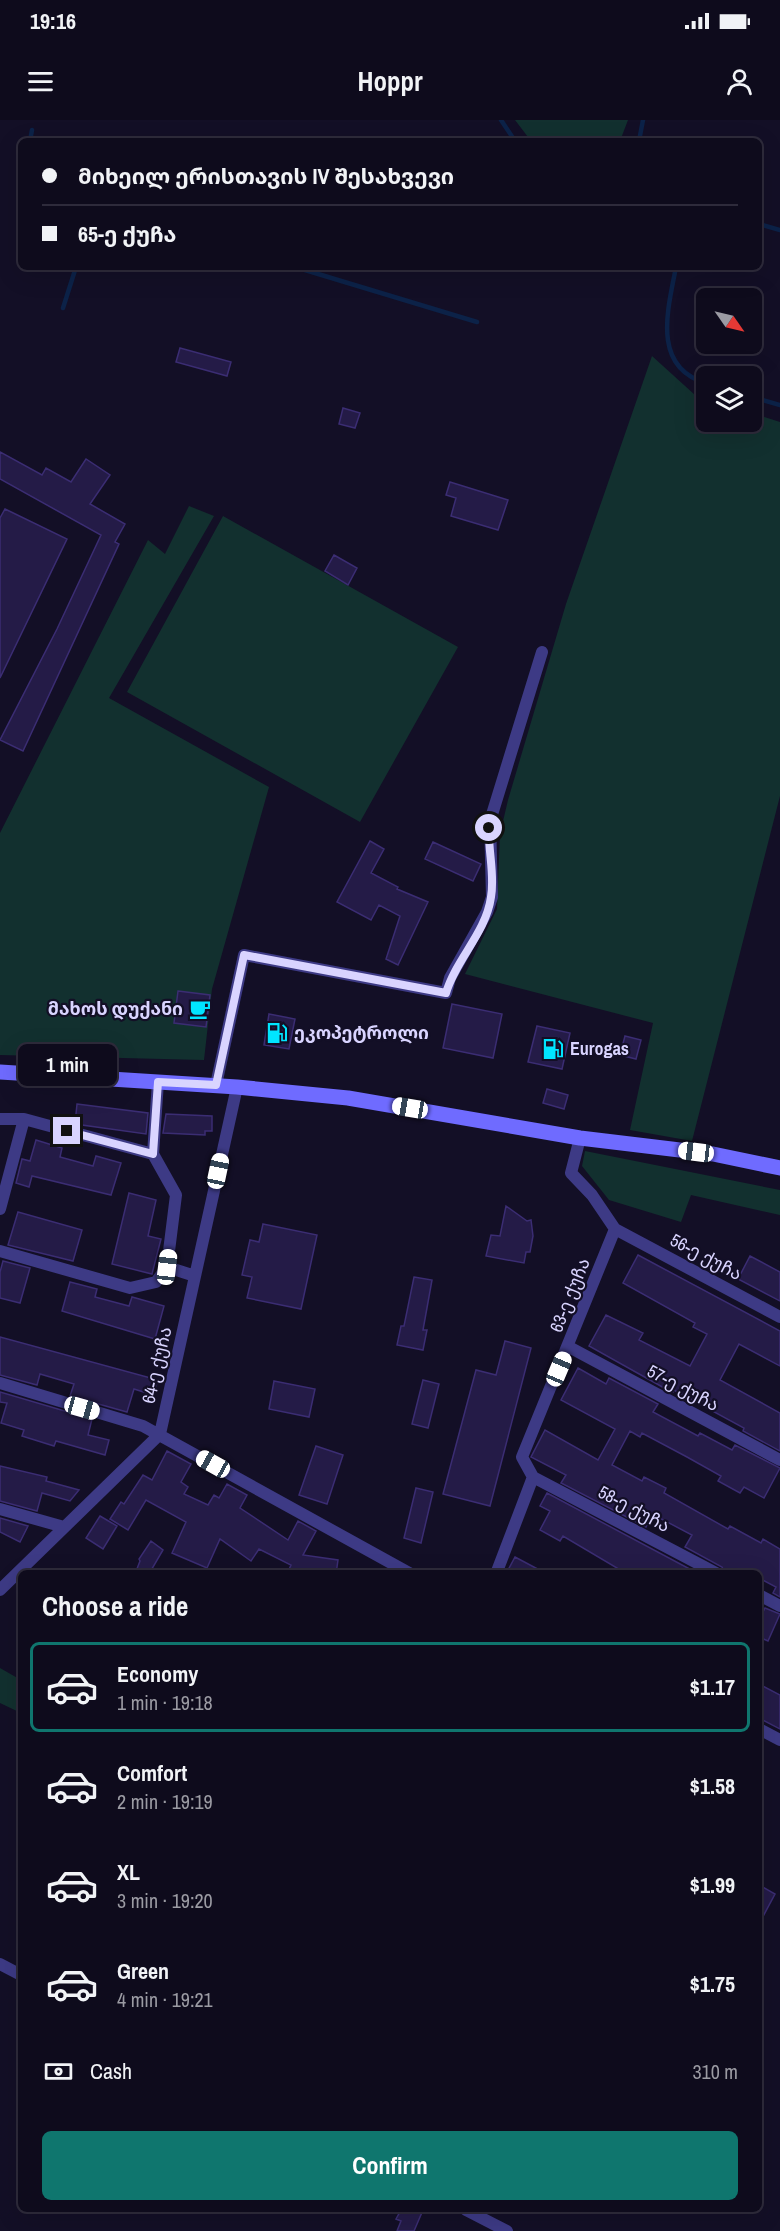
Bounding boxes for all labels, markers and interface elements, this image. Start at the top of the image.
text: 19:16 [30,6,76,36]
text: Hoppr [357,63,423,99]
icon: menu [24,65,57,98]
icon: person [723,65,756,98]
text: მიხეილ ერისთავის IV შესახვევი [78,161,454,191]
text: 65-ე ქუჩა [78,219,176,249]
north arrow [696,288,762,354]
map controls [696,288,762,432]
button: layers [696,366,762,432]
route start [475,814,502,841]
place label: მახოს დუქანი [48,996,183,1021]
cafe icon: მახოს დუქანი [188,997,212,1021]
place label: ეკოპეტროლი [294,1020,429,1045]
fuel station icon: ეკოპეტროლი [265,1021,289,1045]
place label: Eurogas [570,1036,629,1061]
fuel station icon: Eurogas [541,1037,565,1061]
callout: 1 min [17,1044,116,1086]
text: 1 min [46,1051,89,1078]
car [391,1096,429,1120]
route end [53,1117,80,1144]
car [677,1141,715,1163]
car [205,1152,231,1190]
street label: 56-ე ქუჩა [666,1227,747,1286]
car [156,1248,178,1286]
street label: 63-ე ქუჩა [543,1254,596,1336]
street label: 64-ე ქუჩა [136,1324,177,1406]
car [544,1349,574,1389]
street label: 57-ე ქუჩა [643,1358,724,1417]
car [62,1394,102,1422]
car [193,1447,233,1481]
street label: 58-ე ქუჩა [594,1479,675,1538]
text: Choose a ride [42,1588,188,1624]
text: Economy [117,1659,198,1689]
icon: car [45,1660,99,1714]
text: $1.17 [690,1672,735,1702]
text: 1 min · 19:18 [117,1689,213,1716]
text: Comfort [117,1758,187,1788]
icon: car [45,1759,99,1813]
text: $1.58 [690,1771,735,1801]
text: 2 min · 19:19 [117,1788,213,1815]
text: XL [117,1857,140,1887]
icon: car [45,1858,99,1912]
text: $1.99 [690,1870,735,1900]
text: 3 min · 19:20 [117,1887,213,1914]
text: Green [117,1956,169,1986]
icon: car [45,1957,99,2011]
text: $1.75 [690,1969,735,1999]
text: 4 min · 19:21 [117,1986,213,2013]
icon: cash [42,2055,75,2088]
text: Cash [90,2056,132,2086]
text: 310 m [692,2058,738,2085]
button: Confirm [42,2131,738,2200]

